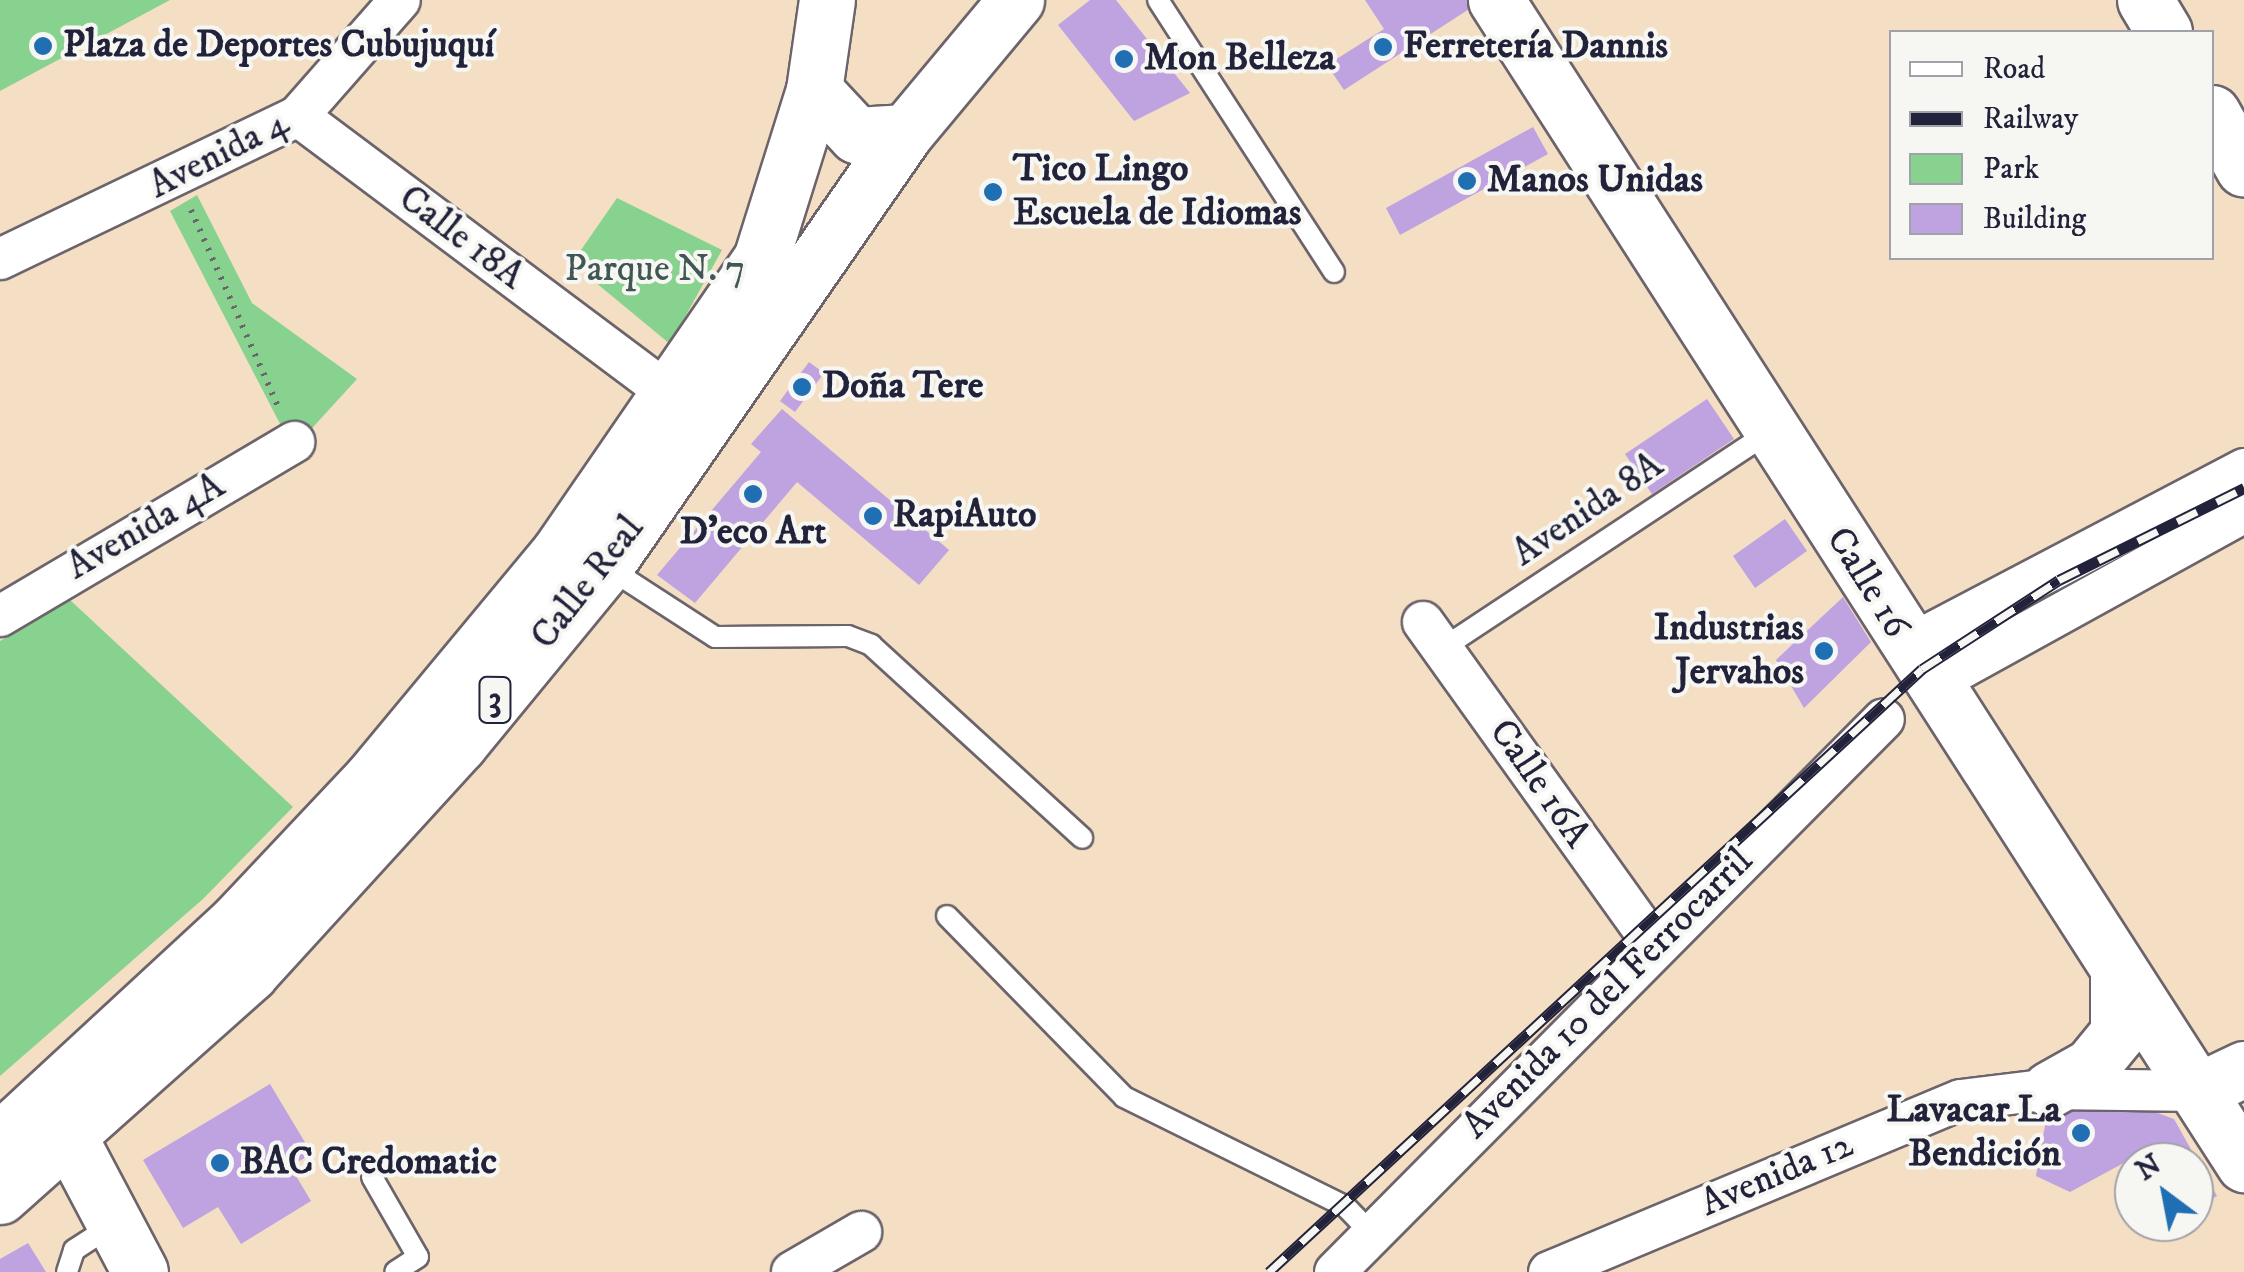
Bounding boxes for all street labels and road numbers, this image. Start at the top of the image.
street label: Avenida 4 [142,101,296,209]
street label: Calle 18A [389,176,533,300]
street label: Avenida 8A [1504,443,1672,577]
street label: Avenida 4A [59,464,233,590]
street label: Calle Real [522,507,654,659]
street label: Calle 16 [1815,519,1919,647]
road number: 3 [478,670,512,730]
street label: Calle 16A [1479,711,1599,857]
street label: Avenida 10 del Ferrocarril [1453,839,1763,1149]
street label: Avenida 12 [1694,1122,1860,1228]

